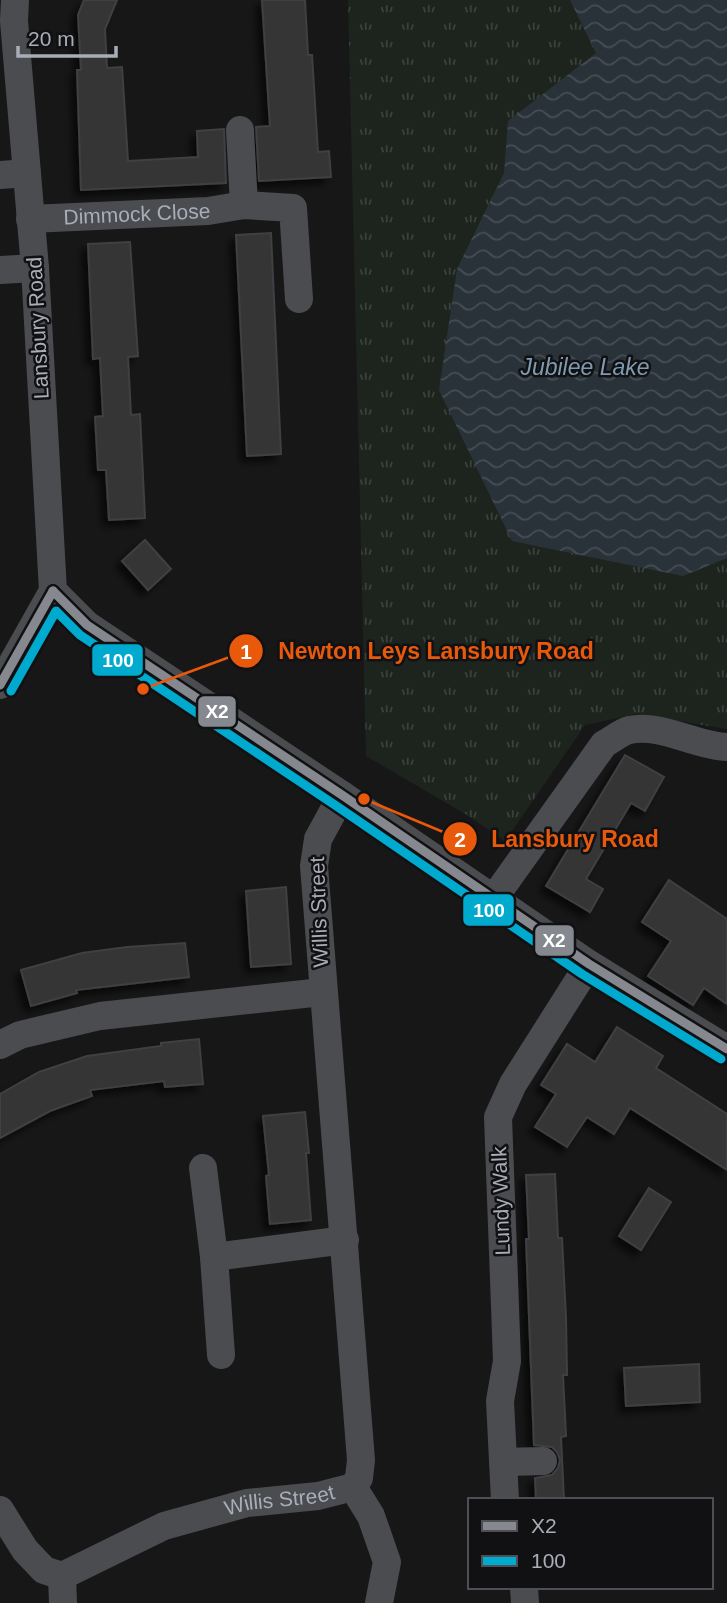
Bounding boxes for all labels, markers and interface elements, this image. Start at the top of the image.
scale bar [18,14,116,58]
text: 20 m [28,27,75,50]
street label: Dimmock Close [63,199,211,228]
street label: Lansbury Road [22,256,53,400]
water label: Jubilee Lake [519,354,650,380]
callout: Newton Leys Lansbury Road [229,629,607,673]
text: Newton Leys Lansbury Road [278,638,594,664]
text: 1 [240,640,252,663]
line badge: 100 [91,643,144,677]
text: 100 [102,650,134,671]
line badge: X2 [197,695,237,728]
text: X2 [205,701,229,722]
callout: Lansbury Road [443,817,673,861]
text: Lansbury Road [491,826,659,852]
text: 2 [454,828,466,851]
street label: Willis Street [305,856,332,968]
line badge: 100 [462,893,515,927]
text: 100 [473,900,505,921]
line badge: X2 [534,924,575,957]
text: X2 [542,930,566,951]
street label: Lundy Walk [487,1146,514,1256]
street label: Willis Street [222,1480,337,1520]
legend [468,1498,713,1589]
text: X2 [531,1514,557,1537]
text: 100 [531,1549,566,1572]

